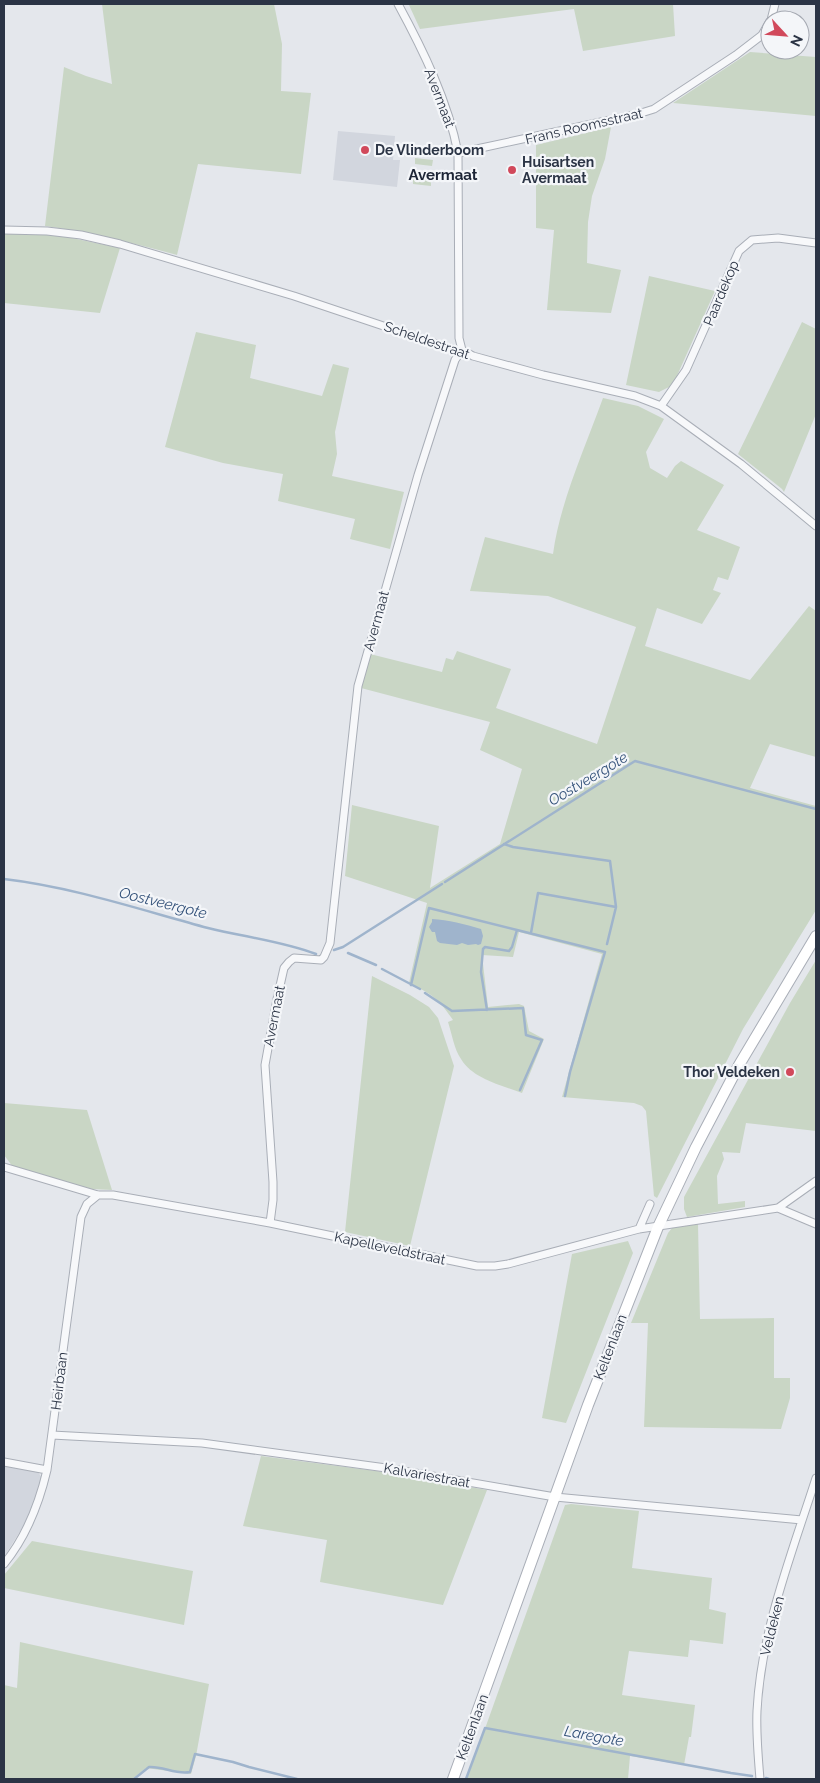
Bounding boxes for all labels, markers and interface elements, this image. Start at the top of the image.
north arrow [760,10,810,60]
text: N [787,32,806,49]
street label: Avermaat [421,66,459,130]
street label: Frans Roomsstraat [524,105,645,147]
place label: De Vlinderboom [375,142,484,158]
marker: De Vlinderboom [359,144,371,156]
place label: Huisartsen Avermaat [522,154,594,186]
marker: Huisartsen Avermaat [506,164,518,176]
district label: Avermaat [408,166,478,184]
street label: Paardekop [700,258,742,328]
street label: Scheldestraat [382,318,472,362]
street label: Avermaat [360,589,392,653]
water label: Oostveergote [545,748,631,810]
water label: Oostveergote [117,883,209,923]
street label: Avermaat [260,984,288,1048]
place label: Thor Veldeken [683,1064,780,1080]
marker: Thor Veldeken [784,1066,796,1078]
street label: Kapelleveldstraat [333,1228,447,1268]
street label: Keltenlaan [590,1312,630,1382]
street label: Heirbaan [47,1351,71,1411]
street label: Kalvariestraat [383,1460,472,1491]
street label: Veldeken [757,1594,787,1658]
street label: Keltenlaan [453,1692,491,1762]
water label: Laregote [563,1722,625,1750]

